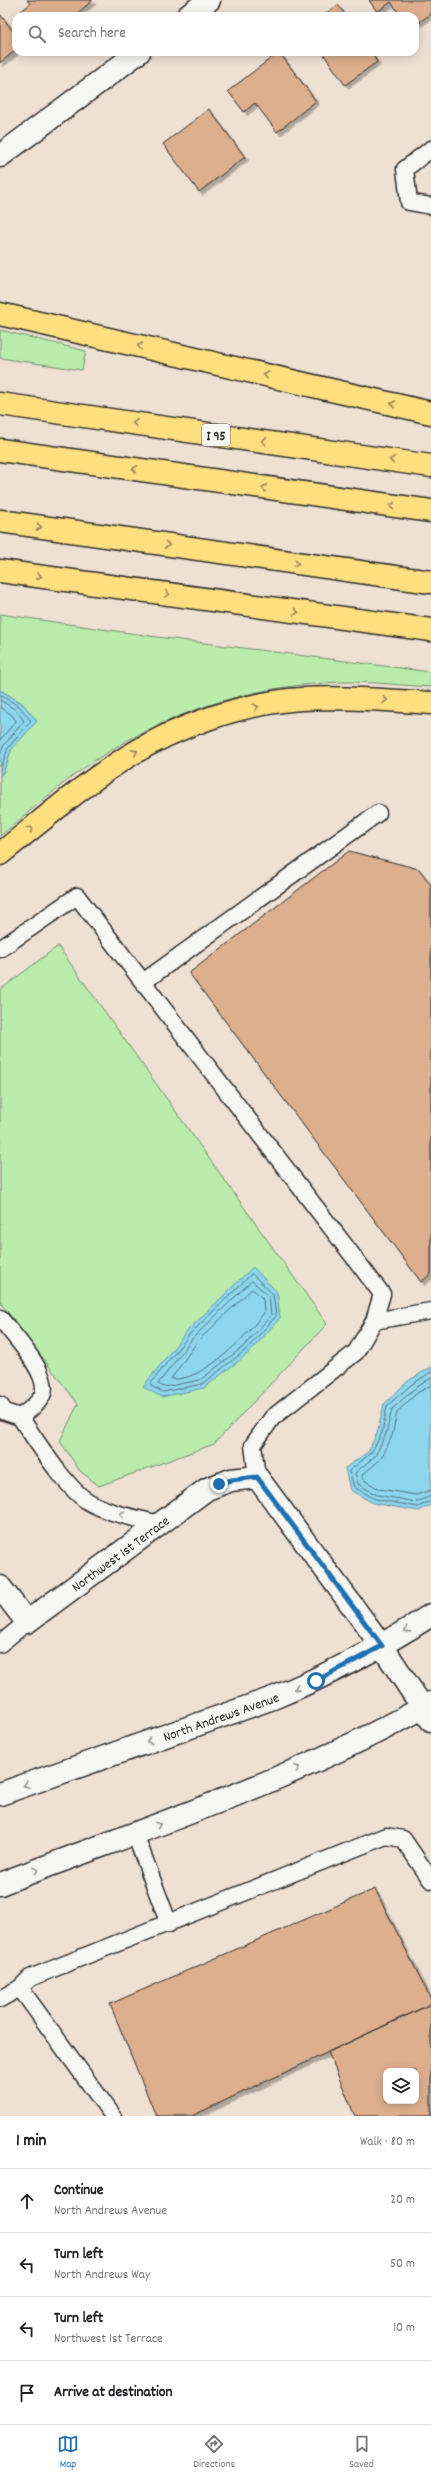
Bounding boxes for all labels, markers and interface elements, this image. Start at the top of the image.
search box [12,12,419,56]
icon: search [26,23,48,45]
text: Search here [58,23,126,45]
one-way arrow [136,342,143,350]
one-way arrow [263,372,270,380]
one-way arrow [390,401,396,409]
one-way arrow [132,419,138,428]
road number: I 95 [202,424,230,446]
one-way arrow [261,437,267,446]
one-way arrow [389,456,395,465]
one-way arrow [132,465,138,474]
one-way arrow [261,484,267,493]
one-way arrow [389,502,395,511]
one-way arrow [36,522,42,531]
one-way arrow [164,540,170,549]
one-way arrow [293,558,299,567]
one-way arrow [36,571,42,580]
one-way arrow [164,589,170,598]
one-way arrow [293,607,299,616]
one-way arrow [382,695,388,704]
one-way arrow [253,703,259,712]
one-way arrow [131,750,138,757]
one-way arrow [26,827,33,834]
route end [210,1475,228,1493]
one-way arrow [118,1511,125,1519]
street label: Northwest 1st Terrace [68,1512,174,1598]
one-way arrow [404,1626,411,1633]
route start [307,1672,325,1690]
one-way arrow [294,1684,301,1692]
street label: North Andrews Avenue [161,1689,283,1748]
one-way arrow [145,1737,152,1745]
one-way arrow [293,1765,301,1773]
one-way arrow [23,1780,30,1789]
one-way arrow [155,1821,162,1829]
one-way arrow [33,1867,40,1875]
map controls [383,2068,419,2104]
button: layers [383,2068,419,2104]
text: 1 min [16,2130,46,2154]
text: Walk · 80 m [360,2133,415,2152]
text: Continue [54,2180,103,2202]
icon: ahead [16,2190,38,2212]
text: 20 m [390,2191,415,2210]
text: North Andrews Avenue [54,2202,167,2221]
text: Turn left [54,2244,103,2266]
icon: left [16,2254,38,2276]
text: 50 m [390,2255,415,2274]
text: North Andrews Way [54,2266,150,2285]
text: Turn left [54,2308,103,2330]
icon: left [16,2318,38,2340]
text: 10 m [393,2319,415,2338]
text: Northwest 1st Terrace [54,2330,163,2349]
icon: arrive [16,2382,38,2404]
text: Arrive at destination [54,2382,172,2404]
tab: Map [57,2433,79,2473]
tab: Directions [193,2433,235,2473]
tab: Saved [349,2433,374,2473]

